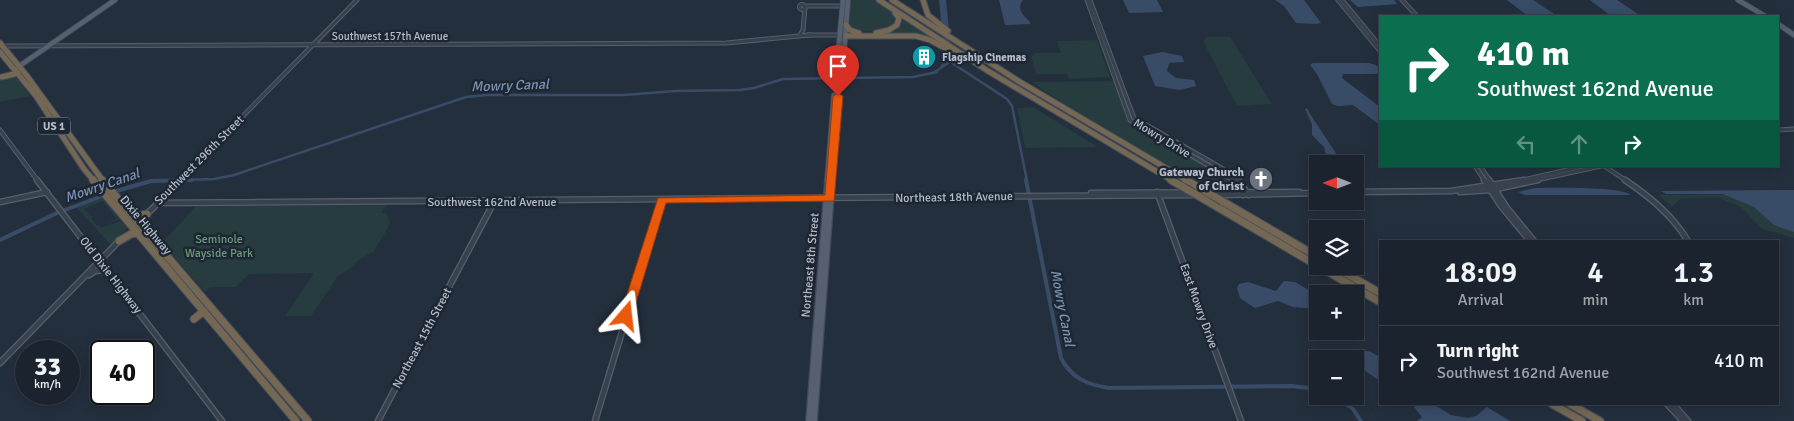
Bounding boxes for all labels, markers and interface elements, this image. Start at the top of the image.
street label: Southwest 157th Avenue [332,30,448,43]
text: 410 m [1477,32,1570,75]
icon: right [1394,35,1459,100]
building icon: Flagship Cinemas [911,44,937,70]
pin [817,45,859,96]
place label: Flagship Cinemas [942,51,1026,64]
icon: arrive [824,52,852,80]
text: Southwest 162nd Avenue [1477,75,1714,102]
water label: Mowry Canal [471,76,550,95]
street label: Southwest 296th Street [151,112,247,208]
street label: Mowry Drive [1130,115,1193,161]
road number: US 1 [38,118,70,134]
icon: left [1512,130,1540,158]
icon: ahead [1565,130,1593,158]
icon: right [1618,130,1646,158]
north arrow [1309,155,1364,210]
map controls [1309,155,1364,405]
water label: Mowry Canal [63,164,143,206]
place label: Gateway Church of Christ [1159,165,1244,194]
church icon: Gateway Church of Christ [1248,166,1274,192]
street label: Northeast 18th Avenue [895,189,1013,206]
street label: Dixie Highway [117,193,175,258]
street label: Southwest 162nd Avenue [427,195,557,210]
street label: Northeast 8th Street [798,212,823,318]
button: layers [1309,220,1364,275]
park label: Seminole Wayside Park [185,232,253,261]
street label: Old Dixie Highway [76,234,145,317]
text: 18:09 [1444,254,1517,291]
text: 4 [1587,254,1603,291]
text: 1.3 [1673,254,1714,291]
street label: East Mowry Drive [1176,262,1221,351]
water label: Mowry Canal [1047,268,1078,349]
street label: Northeast 15th Street [390,285,455,391]
button: + [1309,285,1364,340]
position arrow [599,289,651,341]
text: Arrival [1458,290,1504,310]
text: min [1582,290,1608,310]
text: km [1683,290,1704,310]
text: Turn right [1437,339,1519,363]
speed limit sign: 40 [90,340,155,405]
icon: right [1394,347,1422,375]
text: 410 m [1714,349,1764,373]
button: − [1309,350,1364,405]
text: 33 [34,351,61,382]
text: Southwest 162nd Avenue [1437,363,1609,383]
text: km/h [34,377,61,392]

